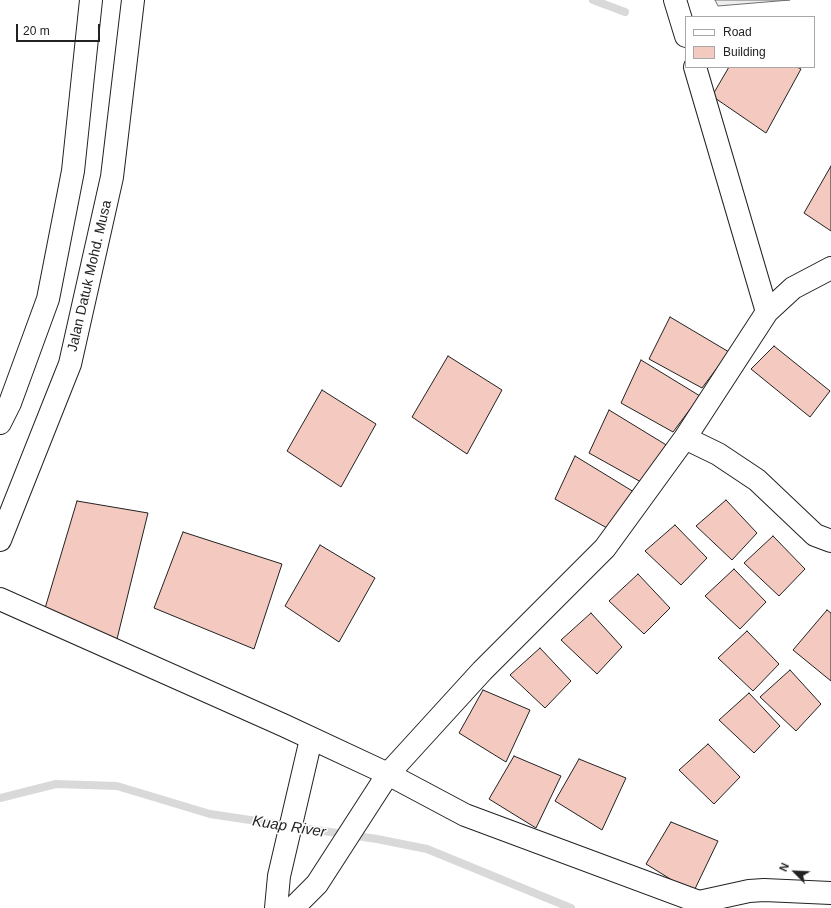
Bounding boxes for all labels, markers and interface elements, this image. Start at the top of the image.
scale bar [18,16,102,42]
legend [685,16,815,68]
text: 20 m [23,24,50,38]
text: Road [723,25,752,39]
text: Building [723,45,766,59]
street label: Jalan Datuk Mohd. Musa [64,199,116,353]
water label: Kuap River [251,812,327,842]
north arrow [775,852,815,892]
text: N [777,861,791,873]

